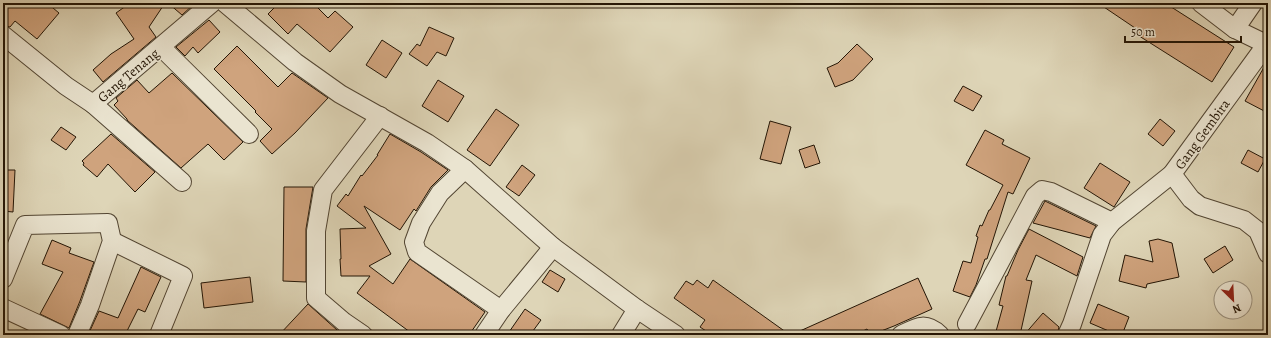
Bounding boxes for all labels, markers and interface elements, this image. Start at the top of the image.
scale bar [1125,18,1241,44]
text: 50 m [1131,24,1155,40]
street label: Gang Tenang [93,44,163,107]
street label: Gang Gembira [1170,95,1235,173]
north arrow [1213,280,1253,320]
text: N [1230,300,1244,317]

